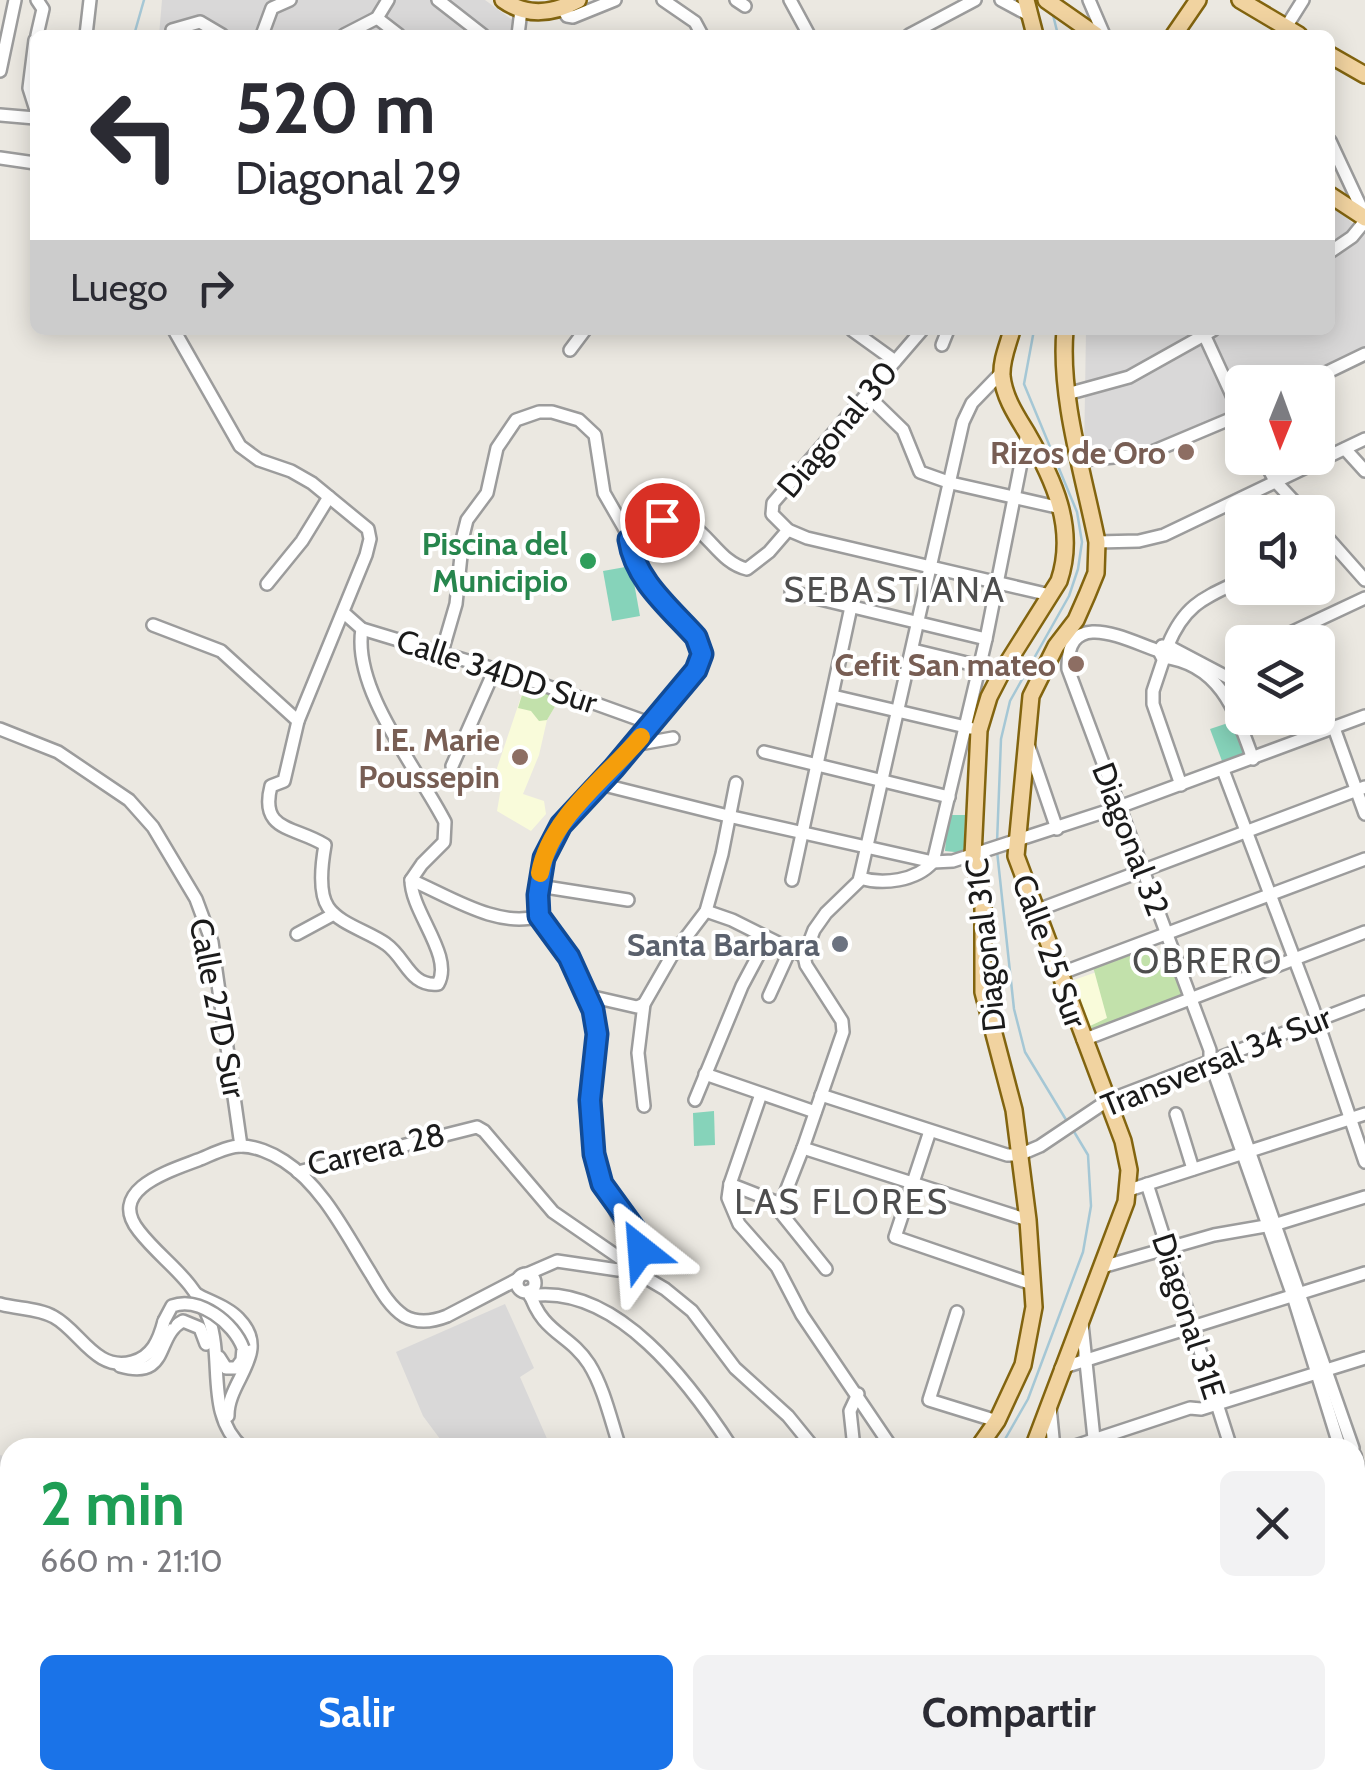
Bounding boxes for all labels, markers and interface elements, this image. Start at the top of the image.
text: 520 m [235,65,436,151]
icon: left [70,70,200,200]
text: Diagonal 29 [235,151,462,205]
icon: right [188,260,243,315]
text: Luego [70,264,168,311]
street label: Diagonal 30 [769,353,905,505]
north arrow [1225,365,1335,475]
map controls [1225,365,1335,735]
place label: Rizos de Oro [990,433,1166,472]
marker: Rizos de Oro [1175,441,1197,463]
pin [620,478,705,563]
icon: arrive [635,493,690,548]
button: sound [1225,495,1335,605]
place label: Piscina del Municipio [422,524,568,600]
marker: Piscina del Municipio [577,550,599,572]
district label: SEBASTIANA [783,568,1007,611]
street label: Calle 34DD Sur [392,620,603,722]
button: layers [1225,625,1335,735]
place label: Cefit San mateo [835,645,1056,684]
marker: Cefit San mateo [1065,653,1087,675]
place label: I.E. Marie Poussepin [358,720,500,796]
marker: I.E. Marie Poussepin [509,746,531,768]
street label: Diagonal 32 [1084,757,1178,921]
street label: Diagonal 31C [957,856,1013,1034]
street label: Calle 25 Sur [1004,869,1096,1034]
street label: Calle 27D Sur [181,915,255,1102]
place label: Santa Barbara [627,925,820,964]
marker: Santa Barbara [829,933,851,955]
district label: OBRERO [1132,939,1284,982]
street label: Transversal 34 Sur [1095,997,1337,1125]
street label: Carrera 28 [303,1114,449,1184]
district label: LAS FLORES [734,1180,950,1223]
position arrow [589,1198,693,1302]
street label: Diagonal 31E [1144,1228,1234,1404]
text: 2 min [40,1467,185,1540]
button: close [1220,1471,1325,1576]
text: 660 m · 21:10 [40,1541,223,1580]
button: Salir [40,1655,673,1770]
button: Compartir [693,1655,1325,1770]

